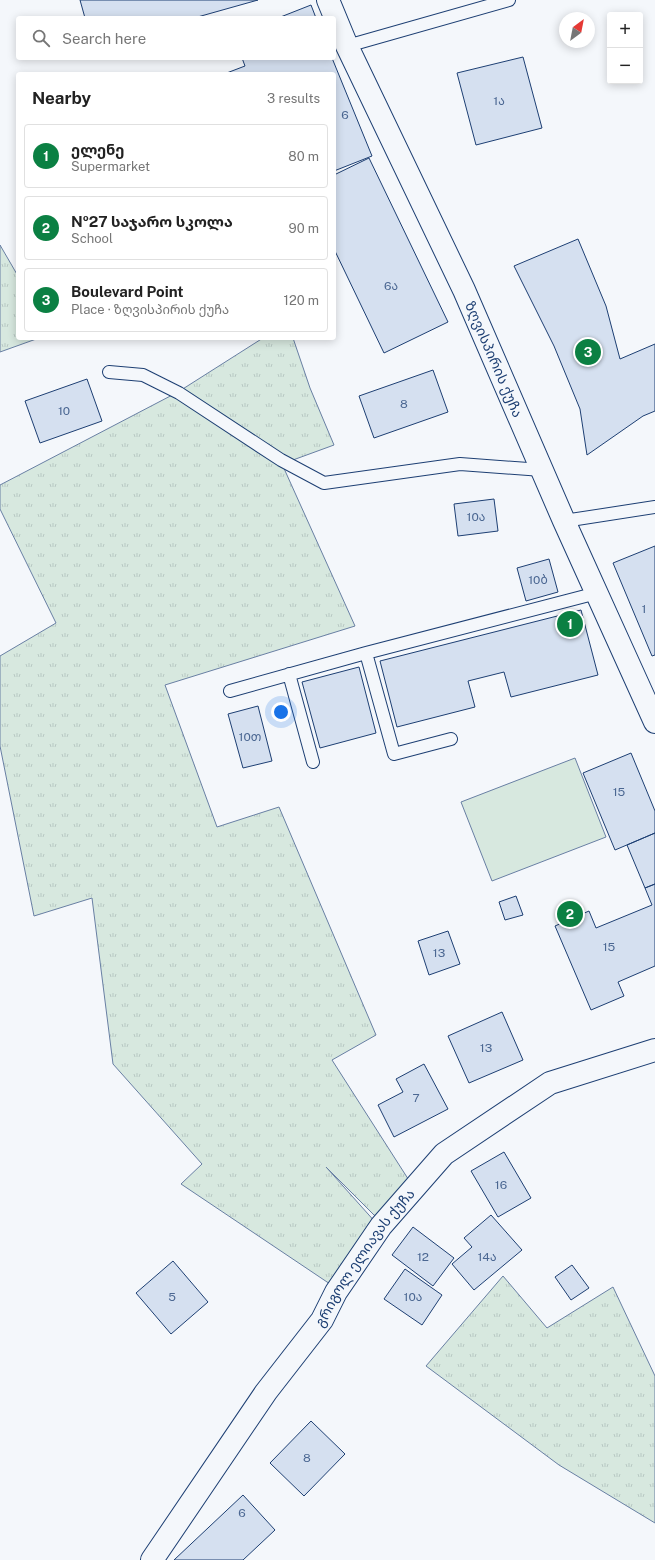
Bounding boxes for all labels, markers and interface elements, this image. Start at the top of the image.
north arrow [559,12,595,48]
map controls [607,12,643,84]
button: + [607,12,643,48]
search box [16,16,336,60]
icon: search [30,27,52,49]
text: Search here [62,30,146,47]
button: − [607,48,643,84]
text: Nearby [32,88,91,108]
text: 3 results [267,91,320,106]
house number: 1ა [493,94,505,108]
house number: 6 [341,108,349,122]
text: ელენე [71,141,124,158]
text: 1 [43,149,49,164]
text: 80 m [288,149,319,164]
text: Supermarket [71,159,150,174]
text: №27 საჯარო სკოლა [71,213,233,230]
text: 2 [42,221,50,236]
text: 90 m [289,221,319,236]
text: School [71,231,113,246]
house number: 6ა [384,279,398,293]
text: Boulevard Point [71,283,184,300]
text: 3 [42,293,50,308]
text: 120 m [284,293,319,308]
street label: ზღვისპირის ქუჩა [462,299,526,420]
text: Place · ზღვისპირის ქუჩა [71,302,229,317]
pin: 3 [575,337,601,367]
house number: 8 [400,397,408,411]
house number: 10 [58,404,70,418]
house number: 10ა [467,510,485,524]
house number: 10ბ [528,573,548,587]
house number: 1 [642,602,646,616]
pin: 1 [557,609,583,639]
your location [271,702,291,722]
house number: 10თ [239,730,261,744]
house number: 15 [613,785,626,799]
pin: 2 [557,899,583,929]
house number: 15 [603,940,616,954]
house number: 13 [433,946,445,960]
house number: 13 [480,1041,492,1055]
house number: 7 [412,1091,420,1105]
house number: 16 [495,1178,507,1192]
street label: გრიგოლ ელიავას ქუჩა [312,1186,418,1331]
house number: 12 [417,1250,429,1264]
house number: 14ა [477,1250,497,1264]
house number: 5 [168,1290,176,1304]
house number: 10ა [404,1290,422,1304]
house number: 8 [303,1451,311,1465]
house number: 6 [238,1506,246,1520]

